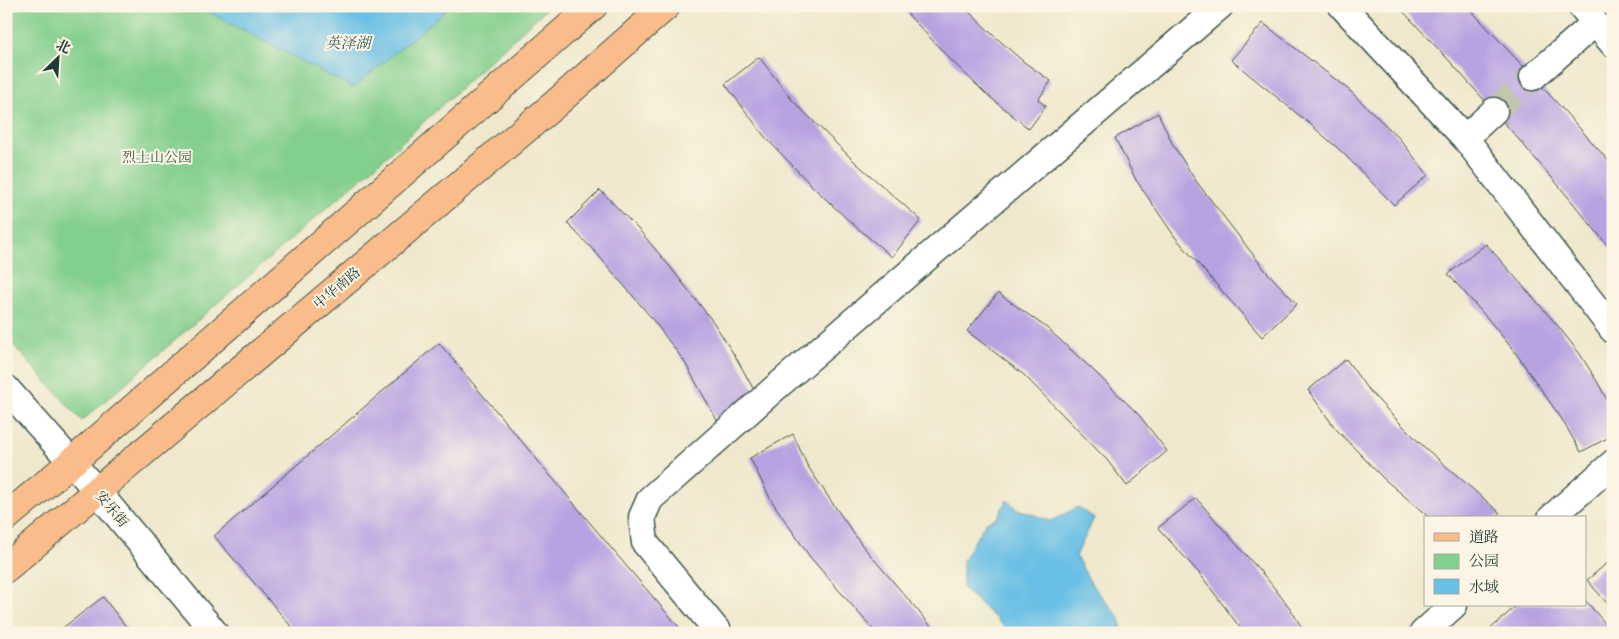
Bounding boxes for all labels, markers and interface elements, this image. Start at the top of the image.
north arrow [32,32,82,82]
water label: 英泽湖 [325,34,373,52]
text: 北 [53,36,73,57]
park label: 烈士山公园 [122,149,192,166]
street label: 中华南路 [310,263,364,313]
street label: 安乐街 [92,487,132,531]
legend [1424,516,1586,606]
text: 道路 [1469,528,1499,546]
text: 公园 [1469,552,1499,570]
text: 水域 [1469,578,1499,596]

